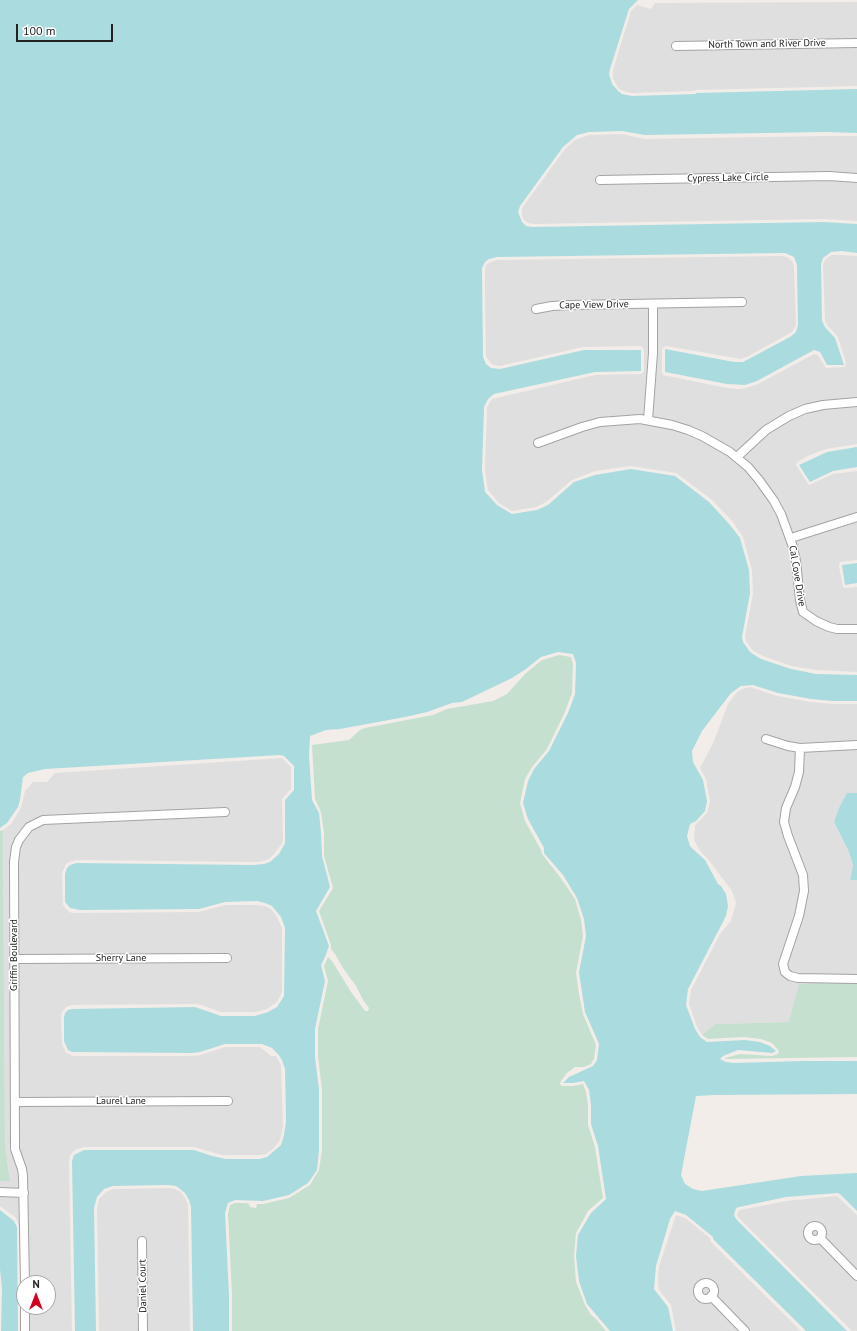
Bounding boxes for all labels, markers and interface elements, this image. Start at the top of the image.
scale bar [18,16,115,42]
text: 100 m [23,23,56,38]
street label: North Town and River Drive [708,37,826,51]
street label: Cypress Lake Circle [687,171,769,185]
street label: Cape View Drive [559,298,629,312]
street label: Cal Cove Drive [786,545,808,607]
street label: Griffin Boulevard [8,919,20,991]
street label: Sherry Lane [96,952,146,964]
street label: Laurel Lane [96,1095,146,1107]
street label: Daniel Court [137,1259,149,1313]
north arrow [16,1275,56,1315]
text: N [32,1277,40,1291]

